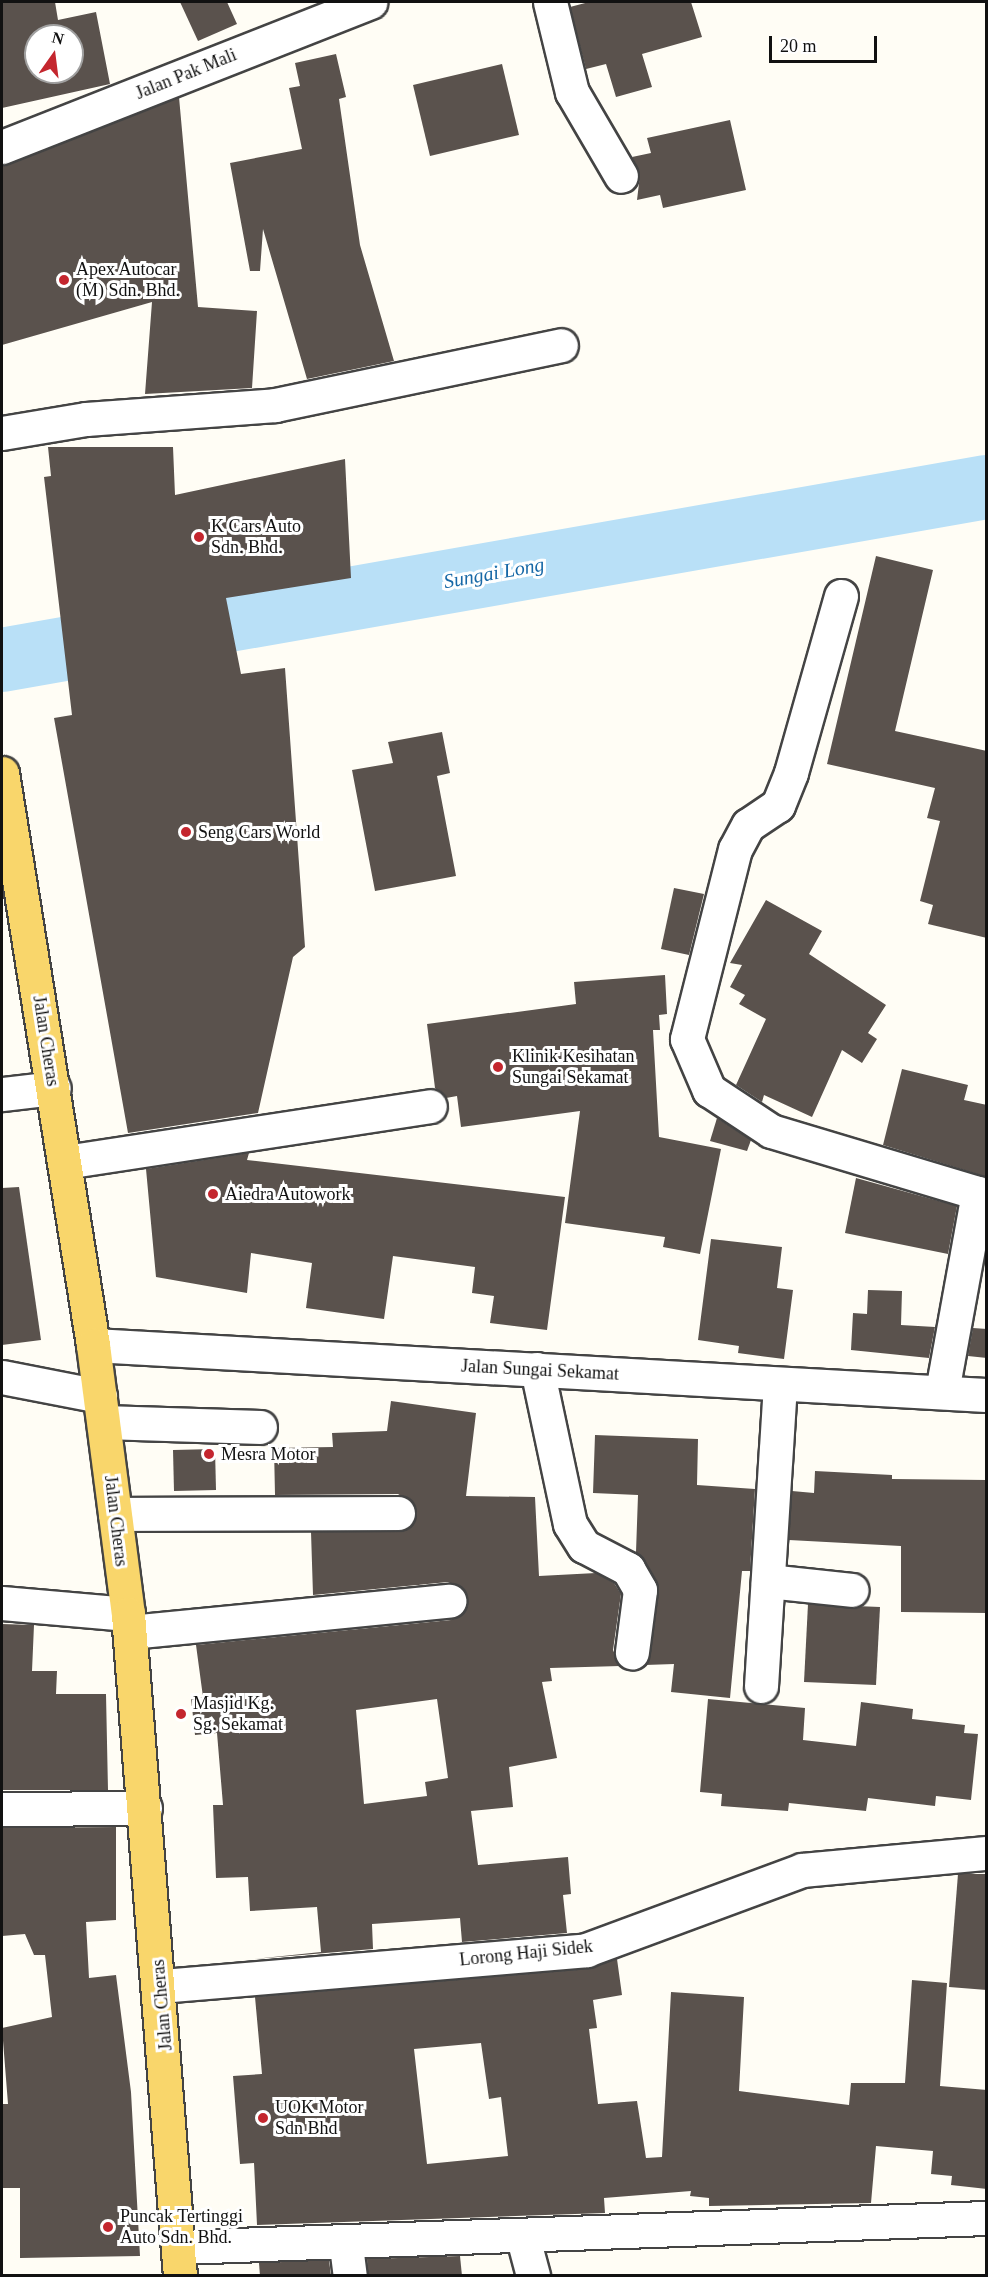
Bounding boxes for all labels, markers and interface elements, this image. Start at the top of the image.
north arrow [24,24,84,84]
scale bar [772,24,880,62]
text: N [50,28,66,48]
text: 20 m [780,36,817,56]
street label: Jalan Pak Mali [132,44,240,104]
place label: Apex Autocar (M) Sdn. Bhd. [76,259,180,302]
marker: Apex Autocar (M) Sdn. Bhd. [57,273,71,287]
place label: K Cars Auto Sdn. Bhd. [211,516,302,558]
marker: K Cars Auto Sdn. Bhd. [192,530,206,544]
water label: Sungai Long [442,552,546,594]
place label: Seng Cars World [198,821,321,843]
marker: Seng Cars World [179,825,193,839]
street label: Jalan Cheras [28,994,64,1088]
place label: Klinik Kesihatan Sungai Sekamat [512,1046,634,1088]
marker: Klinik Kesihatan Sungai Sekamat [489,1058,507,1076]
place label: Aiedra Autowork [225,1183,351,1205]
marker: Aiedra Autowork [206,1187,220,1201]
street label: Jalan Sungai Sekamat [461,1355,619,1385]
place label: Mesra Motor [221,1443,315,1465]
marker: Mesra Motor [202,1447,216,1461]
street label: Jalan Cheras [100,1474,132,1568]
place label: Masjid Kg. Sg. Sekamat [193,1693,283,1736]
marker: Masjid Kg. Sg. Sekamat [174,1707,188,1721]
street label: Lorong Haji Sidek [458,1935,594,1971]
street label: Jalan Cheras [147,1958,177,2052]
place label: UOK Motor Sdn Bhd [275,2097,363,2140]
marker: UOK Motor Sdn Bhd [256,2111,270,2125]
place label: Puncak Tertinggi Auto Sdn. Bhd. [120,2206,243,2248]
marker: Puncak Tertinggi Auto Sdn. Bhd. [101,2220,115,2234]

